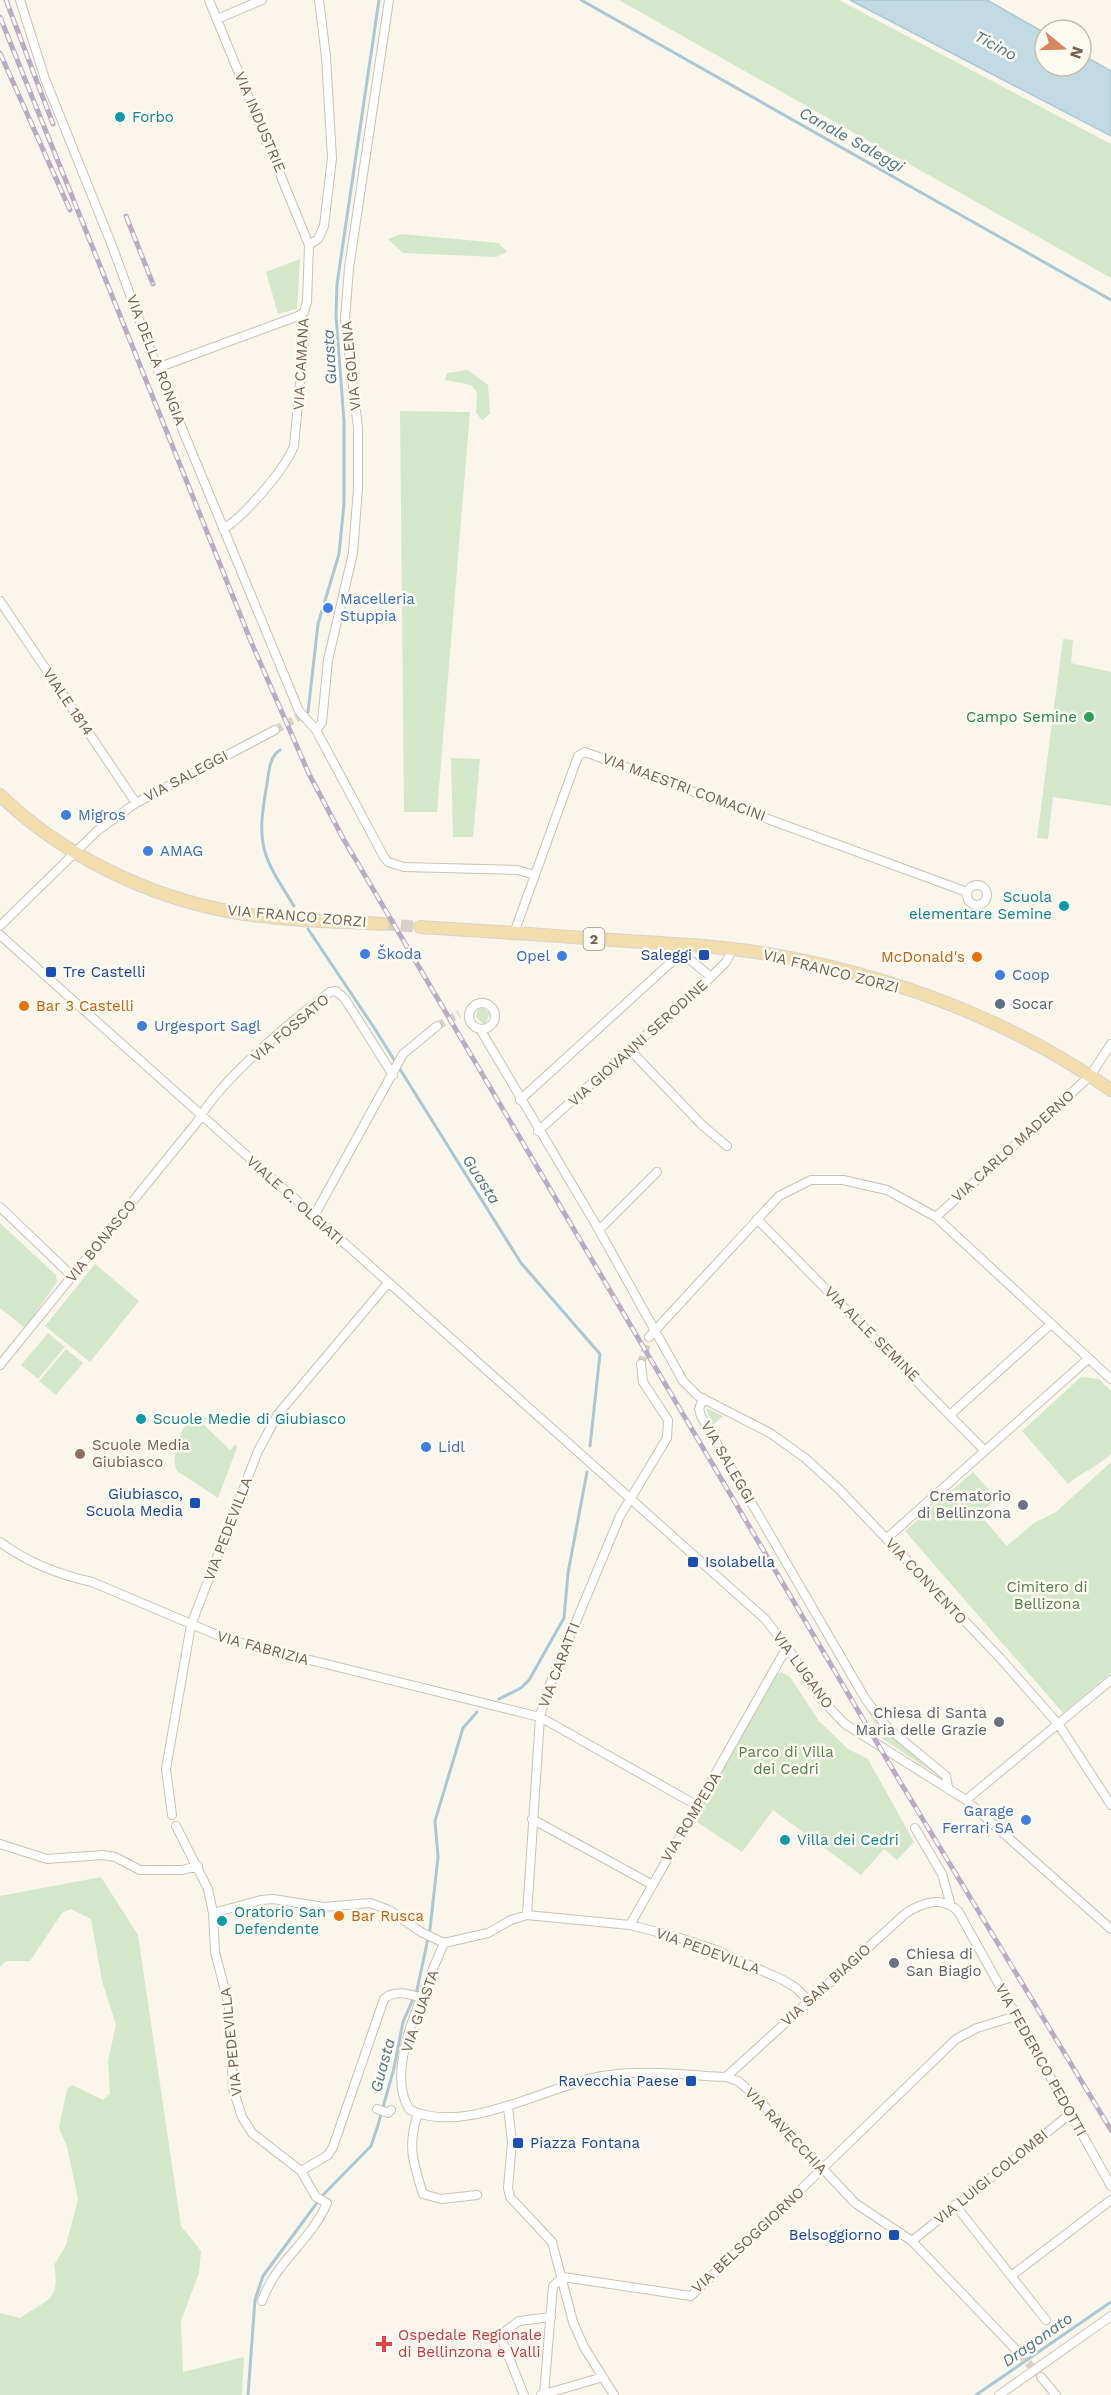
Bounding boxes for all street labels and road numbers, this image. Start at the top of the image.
street label: VIA INDUSTRIE [231,69,289,175]
street label: VIA DELLA RONGIA [123,292,189,428]
street label: VIA CAMANA [290,317,312,411]
street label: VIA GOLENA [337,320,365,412]
street label: VIALE 1814 [39,665,97,739]
street label: VIA SALEGGI [141,746,231,806]
street label: VIA MAESTRI COMACINI [600,749,768,825]
street label: VIA FRANCO ZORZI [227,901,367,931]
road number: 2 [584,928,604,950]
street label: VIA FRANCO ZORZI [761,945,901,997]
street label: VIA GIOVANNI SERODINE [565,976,711,1110]
street label: VIA FOSSATO [247,990,333,1066]
street label: VIA CARLO MADERNO [948,1086,1078,1206]
street label: VIALE C. OLGIATI [243,1152,347,1248]
street label: VIA BONASCO [62,1196,140,1286]
street label: VIA ALLE SEMINE [821,1283,923,1385]
street label: VIA SALEGGI [697,1417,759,1507]
street label: VIA PEDEVILLA [200,1474,256,1583]
street label: VIA CONVENTO [881,1534,971,1628]
street label: VIA CARATTI [534,1620,584,1710]
street label: VIA FABRIZIA [215,1627,311,1669]
street label: VIA LUGANO [769,1628,837,1712]
street label: VIA ROMPEDA [657,1769,725,1865]
street label: VIA PEDEVILLA [653,1924,763,1978]
street label: VIA SAN BIAGIO [777,1940,875,2030]
street label: VIA GUASTA [397,1967,443,2055]
street label: VIA FEDERICO PEDOTTI [992,1981,1090,2139]
street label: VIA PEDEVILLA [216,1986,246,2097]
street label: VIA RAVECCHIA [741,2084,831,2178]
street label: VIA LUIGI COLOMBI [930,2126,1052,2228]
street label: VIA BELSOGGIORNO [688,2183,808,2297]

